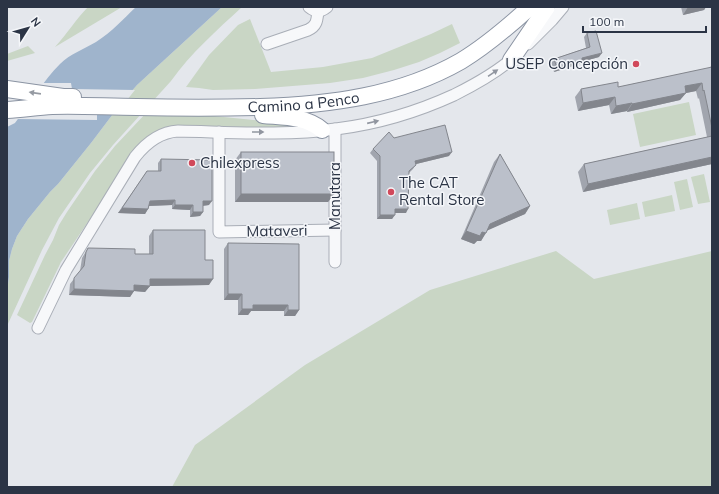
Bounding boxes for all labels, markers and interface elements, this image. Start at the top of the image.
north arrow [8,8,48,48]
scale bar [583,8,706,34]
text: N [28,14,44,30]
text: 100 m [589,14,624,29]
place label: USEP Concepción [505,54,628,73]
marker: USEP Concepción [631,59,641,69]
one-way arrow [487,69,498,77]
street label: Camino a Penco [247,87,361,116]
one-way arrow [29,90,41,96]
one-way arrow [367,118,379,124]
one-way arrow [252,129,265,135]
place label: Chilexpress [200,153,280,172]
marker: Chilexpress [187,158,197,168]
street label: Manutara [325,162,344,230]
place label: The CAT Rental Store [399,173,484,209]
marker: The CAT Rental Store [386,187,396,197]
street label: Mataveri [246,220,308,241]

